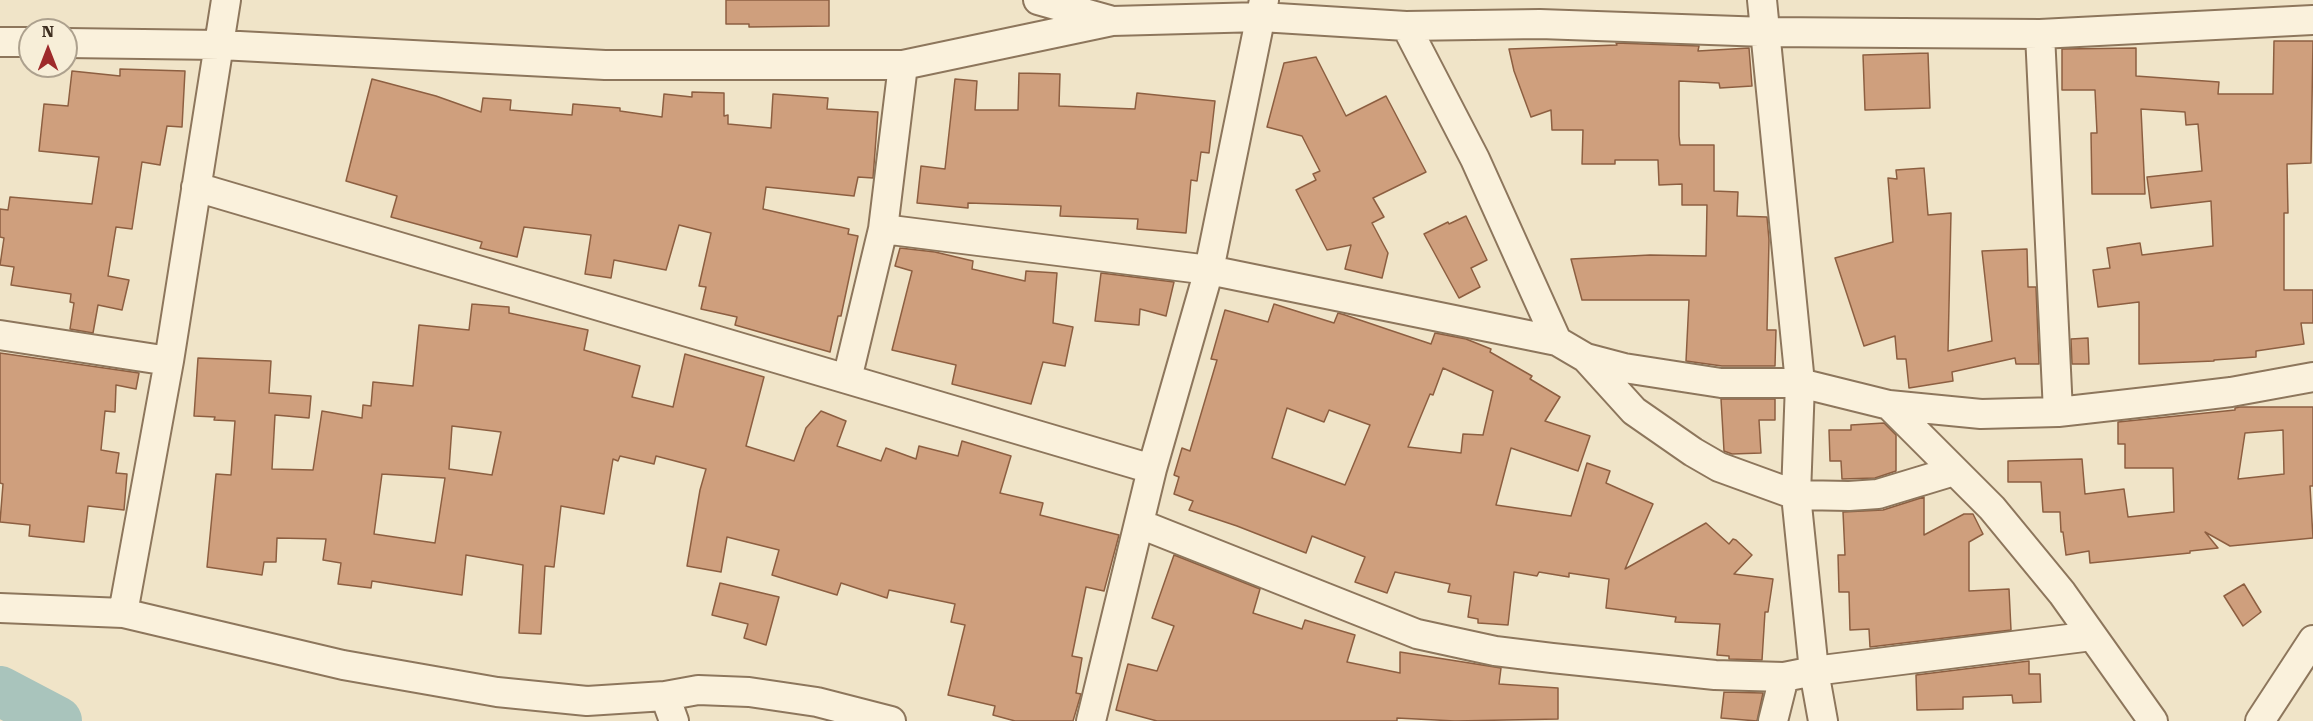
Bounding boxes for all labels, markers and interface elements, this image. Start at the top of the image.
north arrow [18,18,78,78]
text: N [42,22,54,41]

